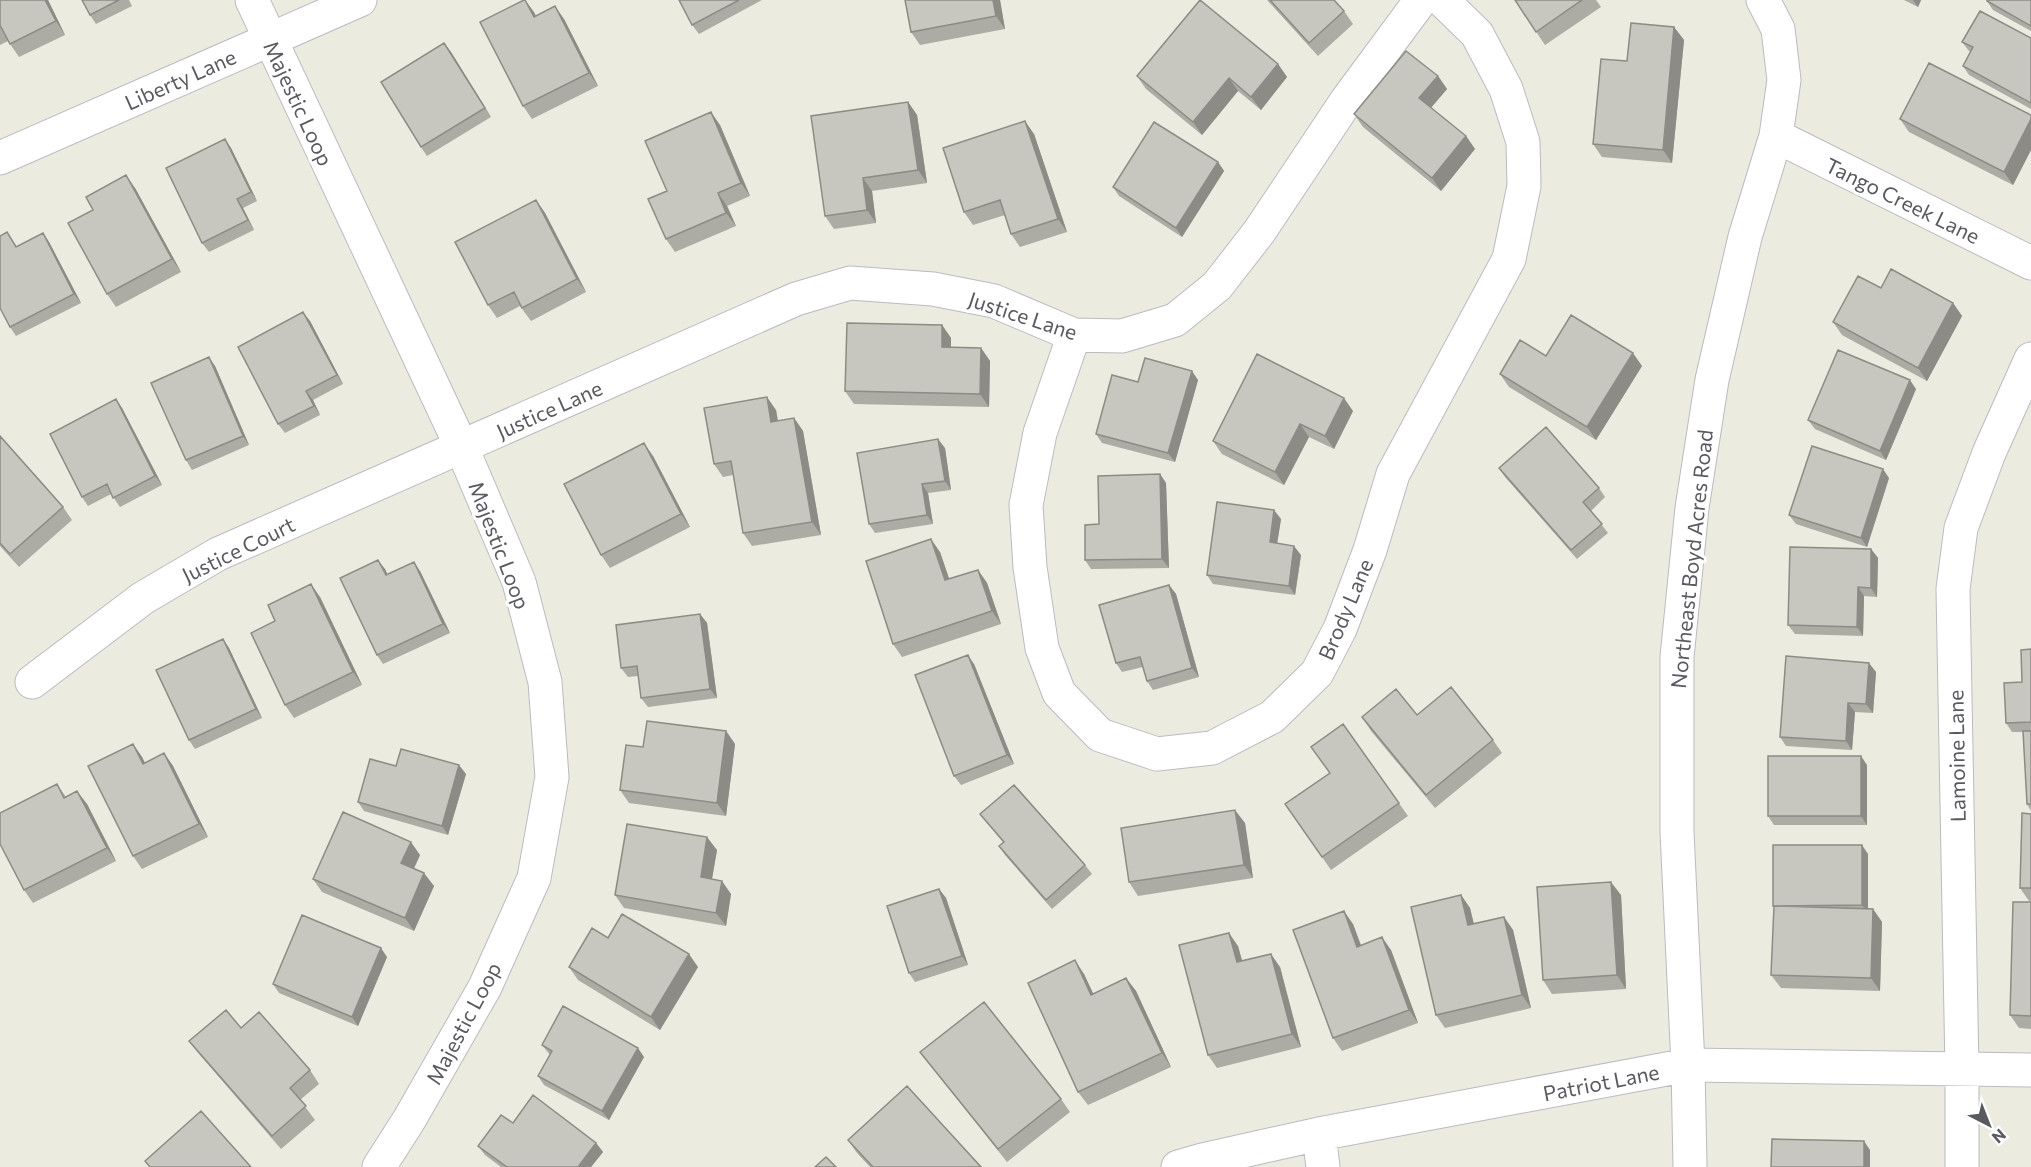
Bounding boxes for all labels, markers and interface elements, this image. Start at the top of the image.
street label: Majestic Loop [259,37,339,169]
street label: Liberty Lane [121,43,239,115]
street label: Tango Creek Lane [1822,152,1984,248]
street label: Justice Lane [965,286,1081,344]
street label: Justice Lane [492,375,606,443]
street label: Northeast Boyd Acres Road [1665,428,1717,690]
street label: Majestic Loop [464,478,536,612]
street label: Justice Court [177,511,299,587]
street label: Brody Lane [1313,555,1377,663]
street label: Lamoine Lane [1942,690,1970,822]
street label: Majestic Loop [420,958,506,1088]
street label: Patriot Lane [1541,1059,1661,1105]
north arrow [1959,1095,2019,1155]
text: N [1989,1125,2010,1148]

